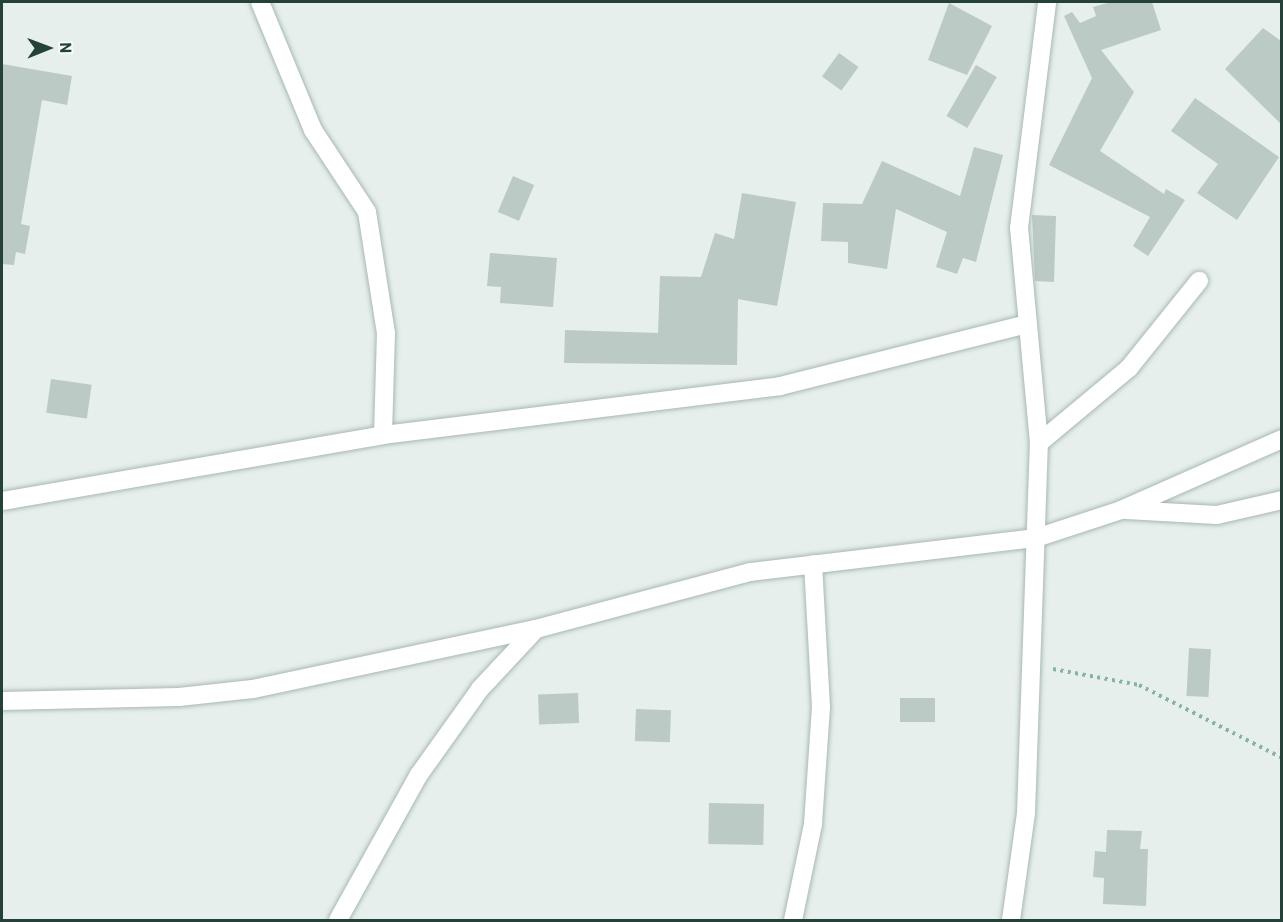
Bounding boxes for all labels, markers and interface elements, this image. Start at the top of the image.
north arrow [18,18,78,78]
text: N [57,42,76,53]

